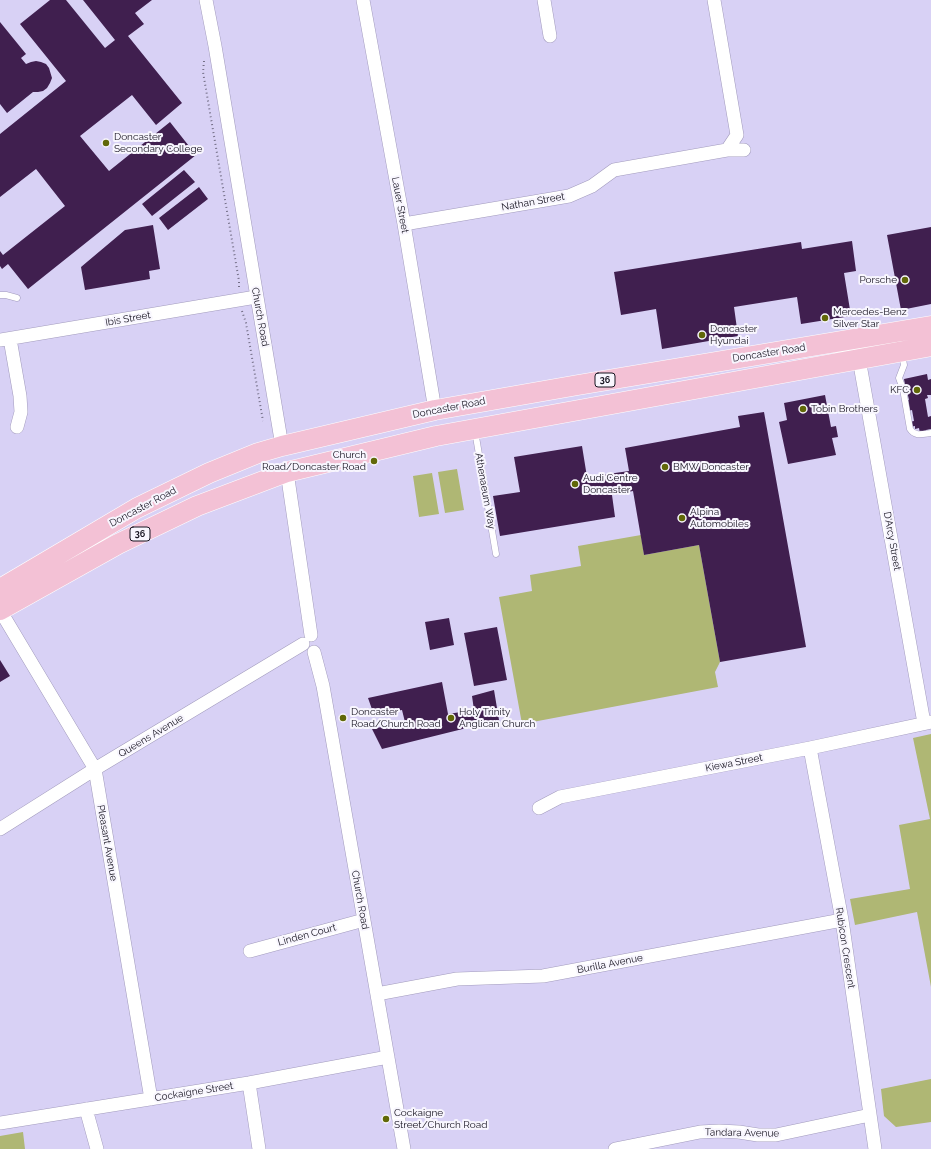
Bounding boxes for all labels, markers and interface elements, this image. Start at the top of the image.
place label: Doncaster Secondary College [114,131,202,154]
marker: Doncaster Secondary College [101,138,111,148]
street label: Lauer Street [389,176,411,234]
street label: Nathan Street [501,191,565,213]
place label: Porsche [859,274,897,286]
marker: Porsche [900,275,910,285]
street label: Church Road [249,286,271,348]
place label: Mercedes-Benz Silver Star [833,306,907,330]
street label: Ibis Street [104,309,152,329]
marker: Mercedes-Benz Silver Star [820,313,830,323]
place label: Doncaster Hyundai [710,323,757,346]
marker: Doncaster Hyundai [697,330,707,340]
street label: Doncaster Road [732,341,806,365]
road number: 36 [595,373,615,387]
place label: KFC [890,384,909,396]
marker: KFC [912,385,922,395]
street label: Doncaster Road [412,395,486,421]
place label: Tobin Brothers [811,403,878,415]
marker: Tobin Brothers [798,404,808,414]
place label: Church Road/Doncaster Road [262,449,366,472]
street label: Athenaeum Way [472,452,498,530]
marker: Church Road/Doncaster Road [369,456,379,466]
place label: BMW Doncaster [673,461,749,473]
marker: BMW Doncaster [660,462,670,472]
place label: Audi Centre Doncaster [583,472,638,496]
marker: Audi Centre Doncaster [570,479,580,489]
street label: Doncaster Road [108,484,178,530]
place label: Alpina Automobiles [690,506,749,530]
street label: D'Arcy Street [881,511,903,571]
marker: Alpina Automobiles [677,513,687,523]
road number: 36 [130,527,150,541]
place label: Doncaster Road/Church Road [351,706,441,730]
place label: Holy Trinity Anglican Church [459,706,535,730]
street label: Queens Avenue [116,712,186,760]
marker: Doncaster Road/Church Road [338,713,348,723]
marker: Holy Trinity Anglican Church [446,713,456,723]
street label: Kiewa Street [704,752,764,774]
street label: Pleasant Avenue [94,804,120,882]
street label: Church Road [349,869,371,931]
street label: Rubicon Crescent [833,907,857,989]
street label: Linden Court [277,921,337,949]
street label: Burilla Avenue [576,952,644,976]
street label: Cockaigne Street [154,1080,234,1104]
place label: Cockaigne Street/Church Road [394,1107,487,1130]
marker: Cockaigne Street/Church Road [381,1114,391,1124]
street label: Tandara Avenue [705,1126,779,1140]

